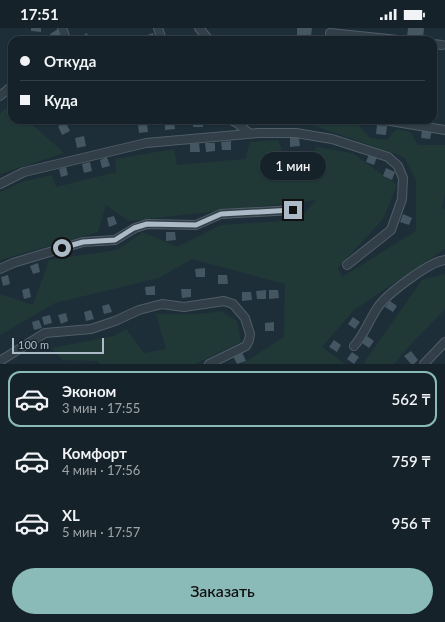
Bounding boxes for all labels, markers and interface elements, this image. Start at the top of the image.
text: 17:51 [20,5,59,23]
text: Откуда [44,52,96,70]
text: Куда [44,91,78,109]
callout: 1 мин [260,152,326,180]
text: 1 мин [276,158,310,174]
route end [284,201,302,219]
route start [53,239,71,257]
scale bar [12,336,104,355]
text: 100 m [18,338,49,351]
icon: car [14,381,50,417]
text: Эконом [62,382,116,400]
text: 562 ₸ [392,390,431,408]
text: 3 мин · 17:55 [62,400,140,416]
icon: car [14,443,50,479]
text: Комфорт [62,444,127,462]
text: 759 ₸ [392,452,431,470]
text: 4 мин · 17:56 [62,462,140,478]
icon: car [14,505,50,541]
text: XL [62,506,80,524]
text: 956 ₸ [392,514,431,532]
text: 5 мин · 17:57 [62,524,140,540]
button: Заказать [12,568,433,614]

